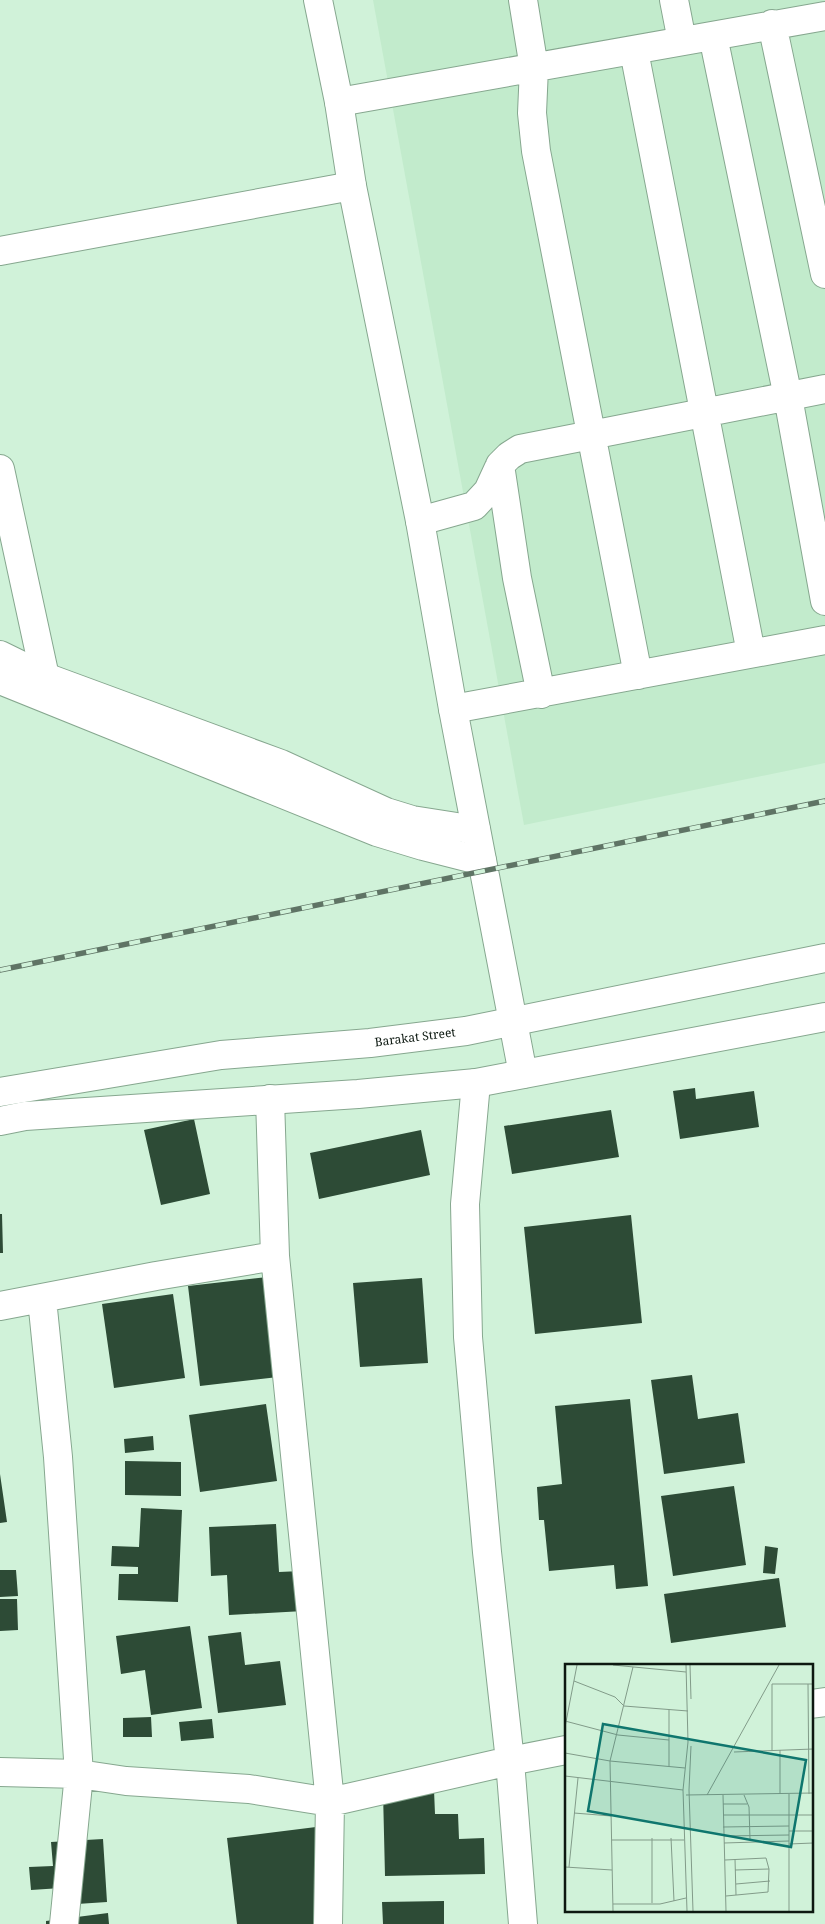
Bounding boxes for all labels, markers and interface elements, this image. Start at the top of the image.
street label: Barakat Street [374,1023,457,1050]
inset map [565,1664,812,1912]

